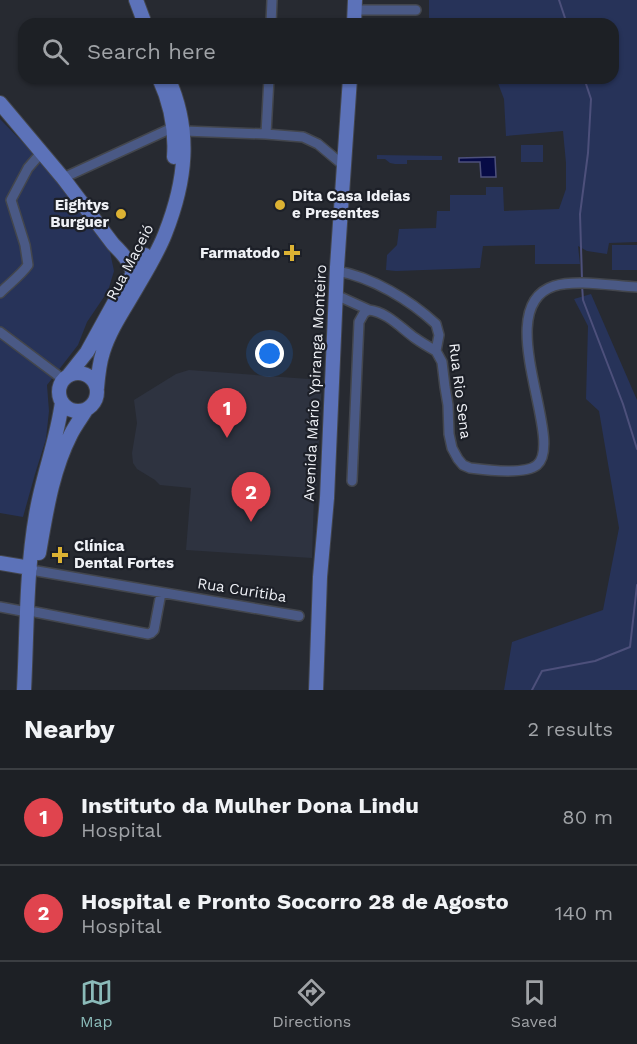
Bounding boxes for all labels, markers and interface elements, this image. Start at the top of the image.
search box [18,18,619,84]
icon: search [39,35,72,68]
text: Search here [87,39,216,64]
place label: Dita Casa Ideias e Presentes [292,187,410,222]
place label: Eightys Burguer [50,196,110,231]
marker: Dita Casa Ideias e Presentes [273,198,287,212]
marker: Eightys Burguer [114,207,128,221]
street label: Rua Maceió [102,221,158,303]
place label: Farmatodo [200,244,280,262]
marker: Farmatodo [285,246,299,260]
street label: Avenida Mário Ypiranga Monteiro [300,264,330,502]
your location [255,339,284,368]
street label: Rua Rio Sena [445,342,475,440]
pin: 1 [208,388,246,438]
pin: 2 [232,472,270,522]
place label: Clínica Dental Fortes [74,537,174,572]
marker: Clínica Dental Fortes [51,546,69,564]
street label: Rua Curitiba [196,574,288,606]
text: Nearby [24,714,115,744]
text: 2 results [528,717,613,741]
text: Instituto da Mulher Dona Lindu [81,793,419,818]
text: 1 [39,805,48,829]
text: 80 m [562,805,613,829]
text: Hospital [81,818,162,842]
text: Hospital e Pronto Socorro 28 de Agosto [81,889,509,914]
text: 2 [38,901,49,925]
text: 140 m [555,901,613,925]
text: Hospital [81,914,162,938]
tab: Map [80,976,113,1031]
tab: Directions [272,976,351,1031]
tab: Saved [511,976,557,1031]

